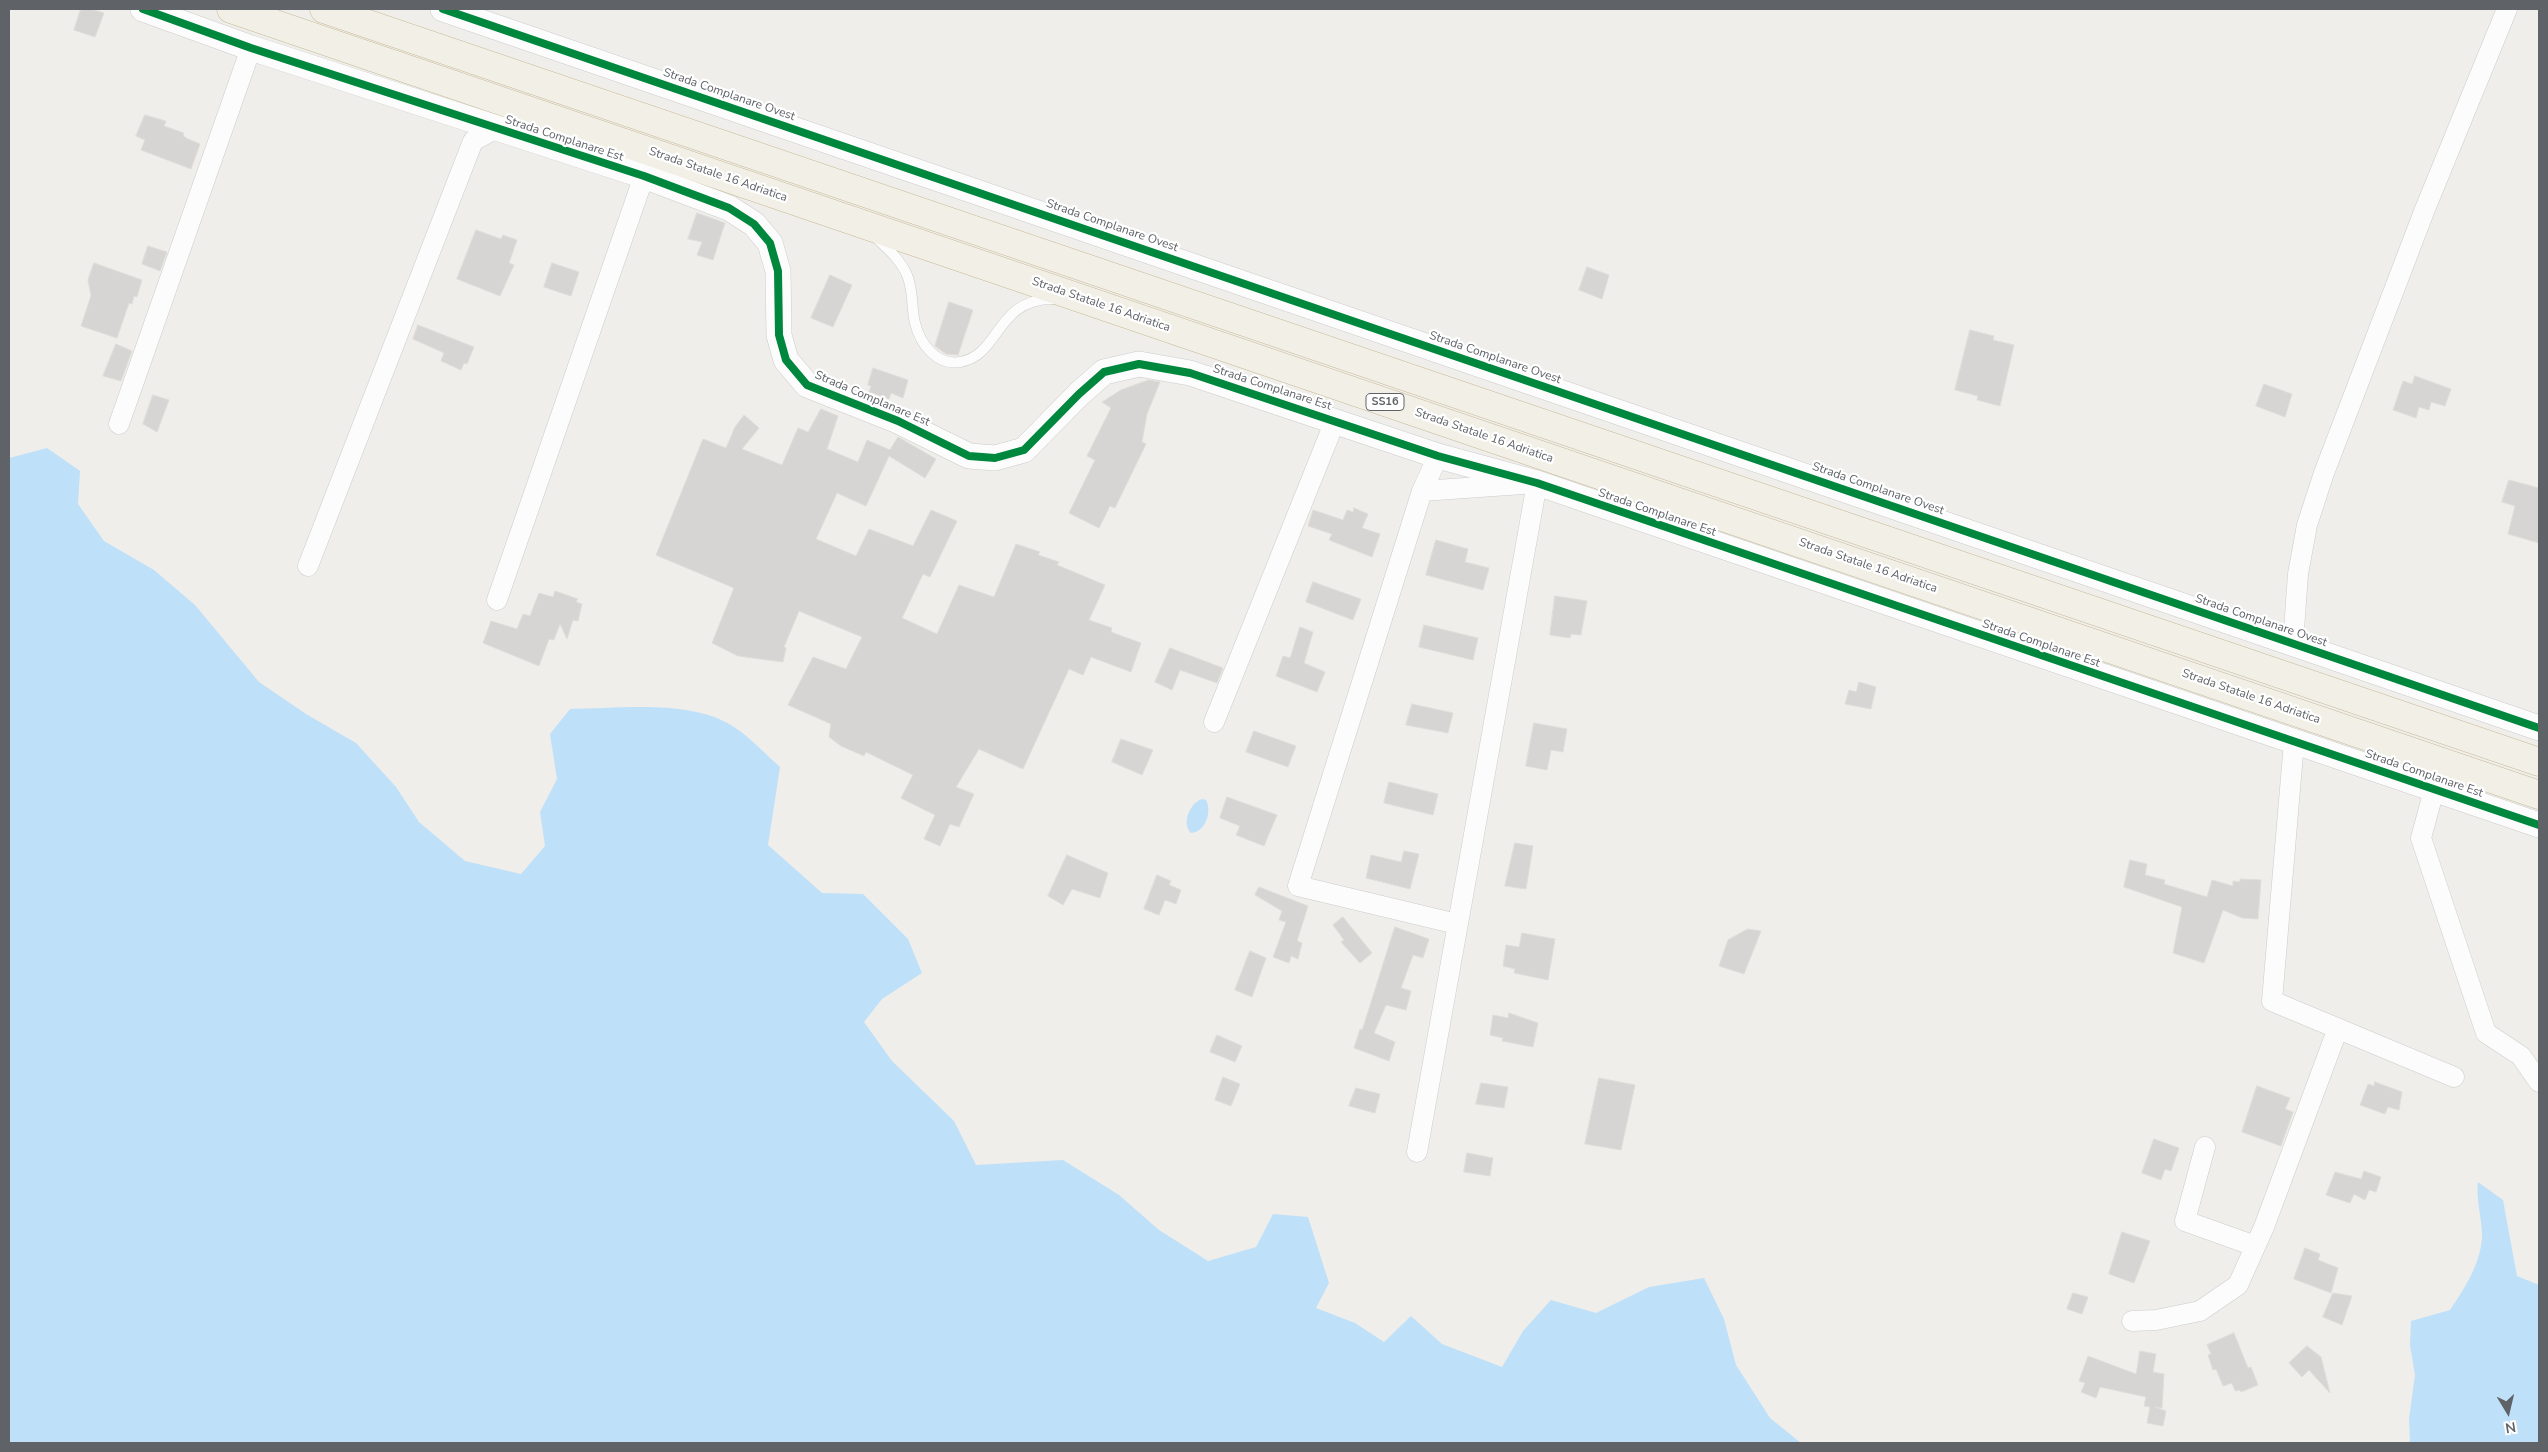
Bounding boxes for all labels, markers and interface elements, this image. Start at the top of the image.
street label: Strada Complanare Ovest [661,66,797,124]
street label: Strada Complanare Est [503,113,625,165]
street label: Strada Statale 16 Adriatica [647,145,789,205]
street label: Strada Complanare Ovest [1044,197,1180,255]
street label: Strada Statale 16 Adriatica [1030,275,1172,335]
street label: Strada Complanare Ovest [1427,329,1563,387]
street label: Strada Complanare Est [1211,362,1333,414]
street label: Strada Complanare Est [812,368,932,430]
road number: SS16 [1366,394,1404,411]
street label: Strada Statale 16 Adriatica [1413,406,1555,466]
street label: Strada Complanare Ovest [1810,460,1946,518]
street label: Strada Complanare Est [1596,486,1718,540]
street label: Strada Statale 16 Adriatica [1797,536,1939,596]
street label: Strada Complanare Ovest [2193,592,2329,650]
street label: Strada Complanare Est [1980,617,2102,671]
street label: Strada Statale 16 Adriatica [2180,667,2322,727]
street label: Strada Complanare Est [2363,747,2485,801]
north arrow [2483,1387,2533,1437]
text: N [2504,1417,2517,1438]

